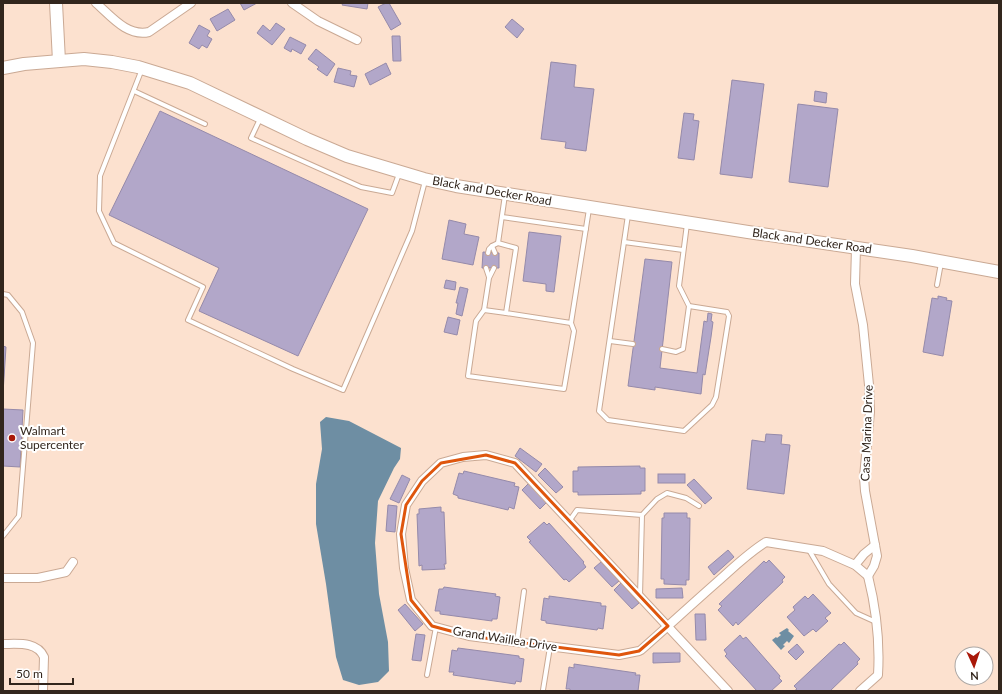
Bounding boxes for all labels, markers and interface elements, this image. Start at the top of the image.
street label: Black and Decker Road [431,173,553,208]
street label: Black and Decker Road [751,225,873,256]
street label: Casa Marina Drive [857,384,876,482]
place label: Walmart Supercenter [20,423,84,452]
marker: Walmart Supercenter [7,433,17,443]
street label: Grand Waillea Drive [452,623,558,654]
north arrow [954,646,994,686]
scale bar [10,660,73,686]
text: 50 m [16,666,43,681]
text: N [970,670,979,683]

